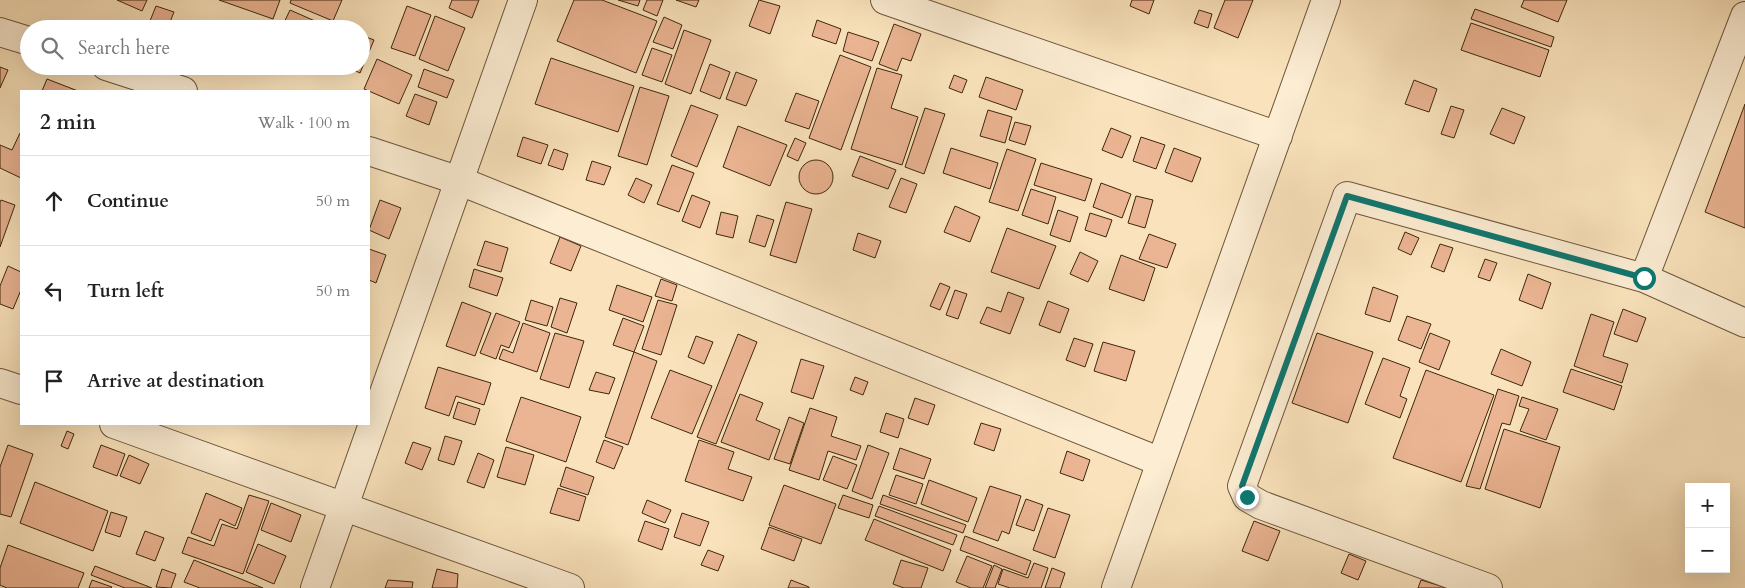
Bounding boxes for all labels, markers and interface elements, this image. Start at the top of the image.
search box [20,20,370,75]
icon: search [38,34,66,62]
text: Search here [78,35,170,61]
text: 2 min [40,108,96,137]
text: Walk · 100 m [258,112,350,134]
icon: ahead [40,187,68,215]
text: Continue [87,188,169,214]
text: 50 m [316,190,350,212]
route start [1633,267,1656,290]
icon: left [40,277,68,305]
text: Turn left [87,278,164,304]
text: 50 m [316,280,350,302]
icon: arrive [40,367,68,395]
text: Arrive at destination [87,368,264,394]
map controls [1685,483,1730,573]
button: + [1685,483,1730,528]
route end [1236,486,1259,509]
button: − [1685,528,1730,573]

